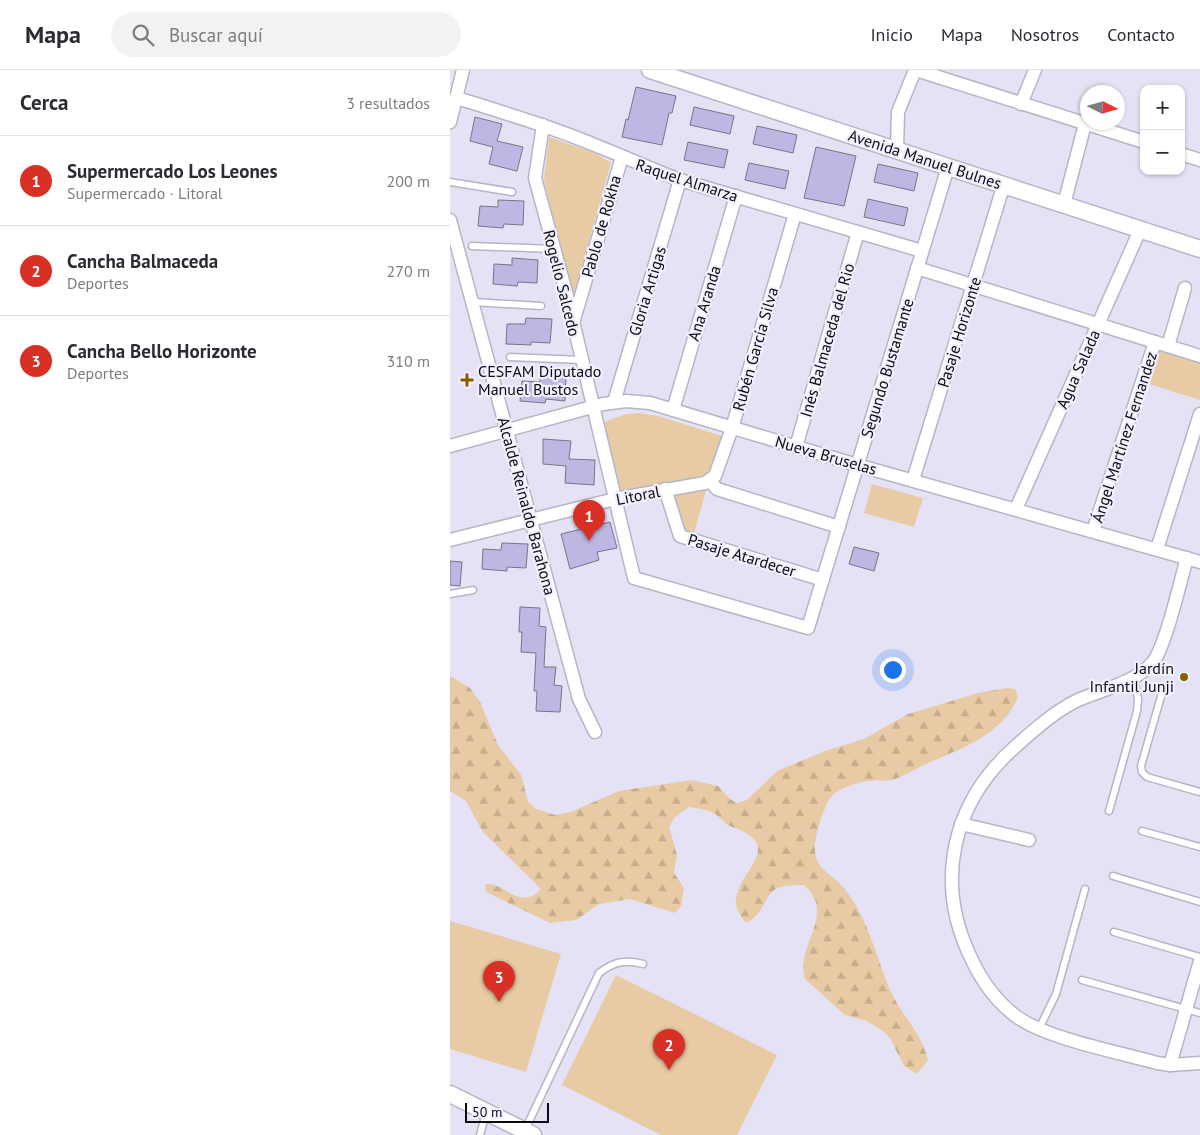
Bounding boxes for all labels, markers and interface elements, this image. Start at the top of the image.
search box [111,12,461,57]
text: Mapa [25,19,81,50]
icon: search [129,21,157,49]
text: Buscar aquí [169,23,263,47]
text: Inicio [870,23,913,46]
text: Mapa [941,23,983,46]
text: Nosotros [1011,23,1079,46]
text: Contacto [1107,23,1175,46]
north arrow [1080,85,1125,130]
map controls [1140,85,1185,175]
button: + [1140,85,1185,130]
text: Cerca [20,89,69,116]
text: 3 resultados [346,93,430,113]
street label: Avenida Manuel Bulnes [846,125,1004,193]
button: − [1140,130,1185,175]
street label: Raquel Almarza [633,154,741,206]
text: Supermercado Los Leones [67,159,277,183]
text: 1 [31,171,41,191]
text: 200 m [387,171,430,191]
street label: Pablo de Rokha [577,173,625,279]
text: Supermercado · Litoral [67,183,223,203]
street label: Rogelio Salcedo [539,228,585,338]
street label: Gloria Artigas [624,243,670,338]
text: Cancha Balmaceda [67,249,218,273]
text: 2 [31,261,41,281]
text: 270 m [387,261,430,281]
street label: Inés Balmaceda del Rio [795,261,859,419]
street label: Ana Aranda [683,263,725,343]
text: Deportes [67,273,129,293]
street label: Pasaje Horizonte [933,274,985,390]
street label: Rubén García Silva [728,285,782,413]
street label: Segundo Bustamante [856,296,918,440]
street label: Agua Salada [1052,326,1104,412]
text: Cancha Bello Horizonte [67,339,257,363]
street label: Ángel Martínez Fernandez [1087,349,1161,525]
text: 3 [31,351,41,371]
text: 310 m [387,351,430,371]
place label: CESFAM Diputado Manuel Bustos [478,361,601,399]
text: Deportes [67,363,129,383]
marker: CESFAM Diputado Manuel Bustos [460,373,474,387]
street label: Alcalde Reinaldo Barahona [494,415,560,597]
street label: Nueva Bruselas [773,431,879,479]
street label: Litoral [614,481,662,509]
pin: 1 [573,500,605,541]
street label: Pasaje Atardecer [685,529,799,581]
your location [880,657,906,683]
place label: Jardín Infantil Junji [1090,658,1174,696]
marker: Jardín Infantil Junji [1178,671,1190,683]
pin: 3 [483,961,515,1002]
pin: 2 [653,1029,685,1070]
scale bar [465,1100,549,1123]
text: 50 m [472,1103,502,1121]

